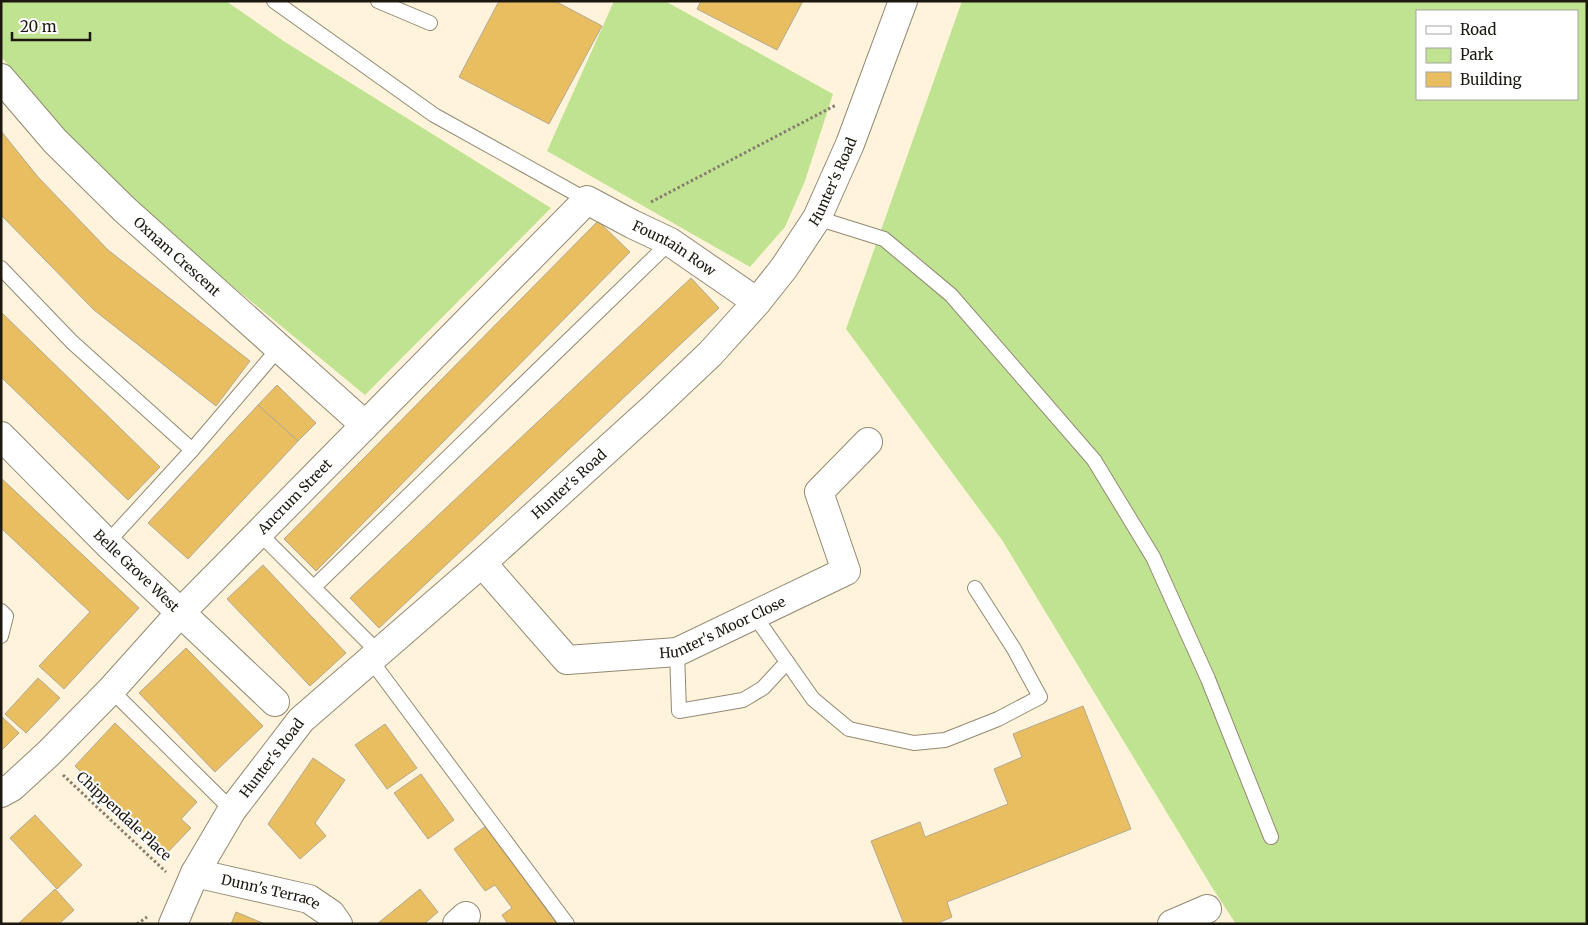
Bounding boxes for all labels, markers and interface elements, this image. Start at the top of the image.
scale bar [12,10,90,42]
legend [1416,10,1578,100]
text: 20 m [20,17,57,36]
text: Road [1460,20,1496,39]
text: Park [1460,45,1494,64]
text: Building [1460,70,1522,89]
street label: Hunter's Road [805,135,861,230]
street label: Oxnam Crescent [130,213,225,300]
street label: Fountain Row [630,217,719,280]
street label: Hunter's Road [528,445,611,523]
street label: Ancrum Street [253,455,336,539]
street label: Belle Grove West [90,526,184,616]
street label: Hunter's Moor Close [659,592,788,662]
street label: Hunter's Road [236,714,308,801]
street label: Chippendale Place [73,767,175,865]
street label: Dunn's Terrace [219,870,324,913]

